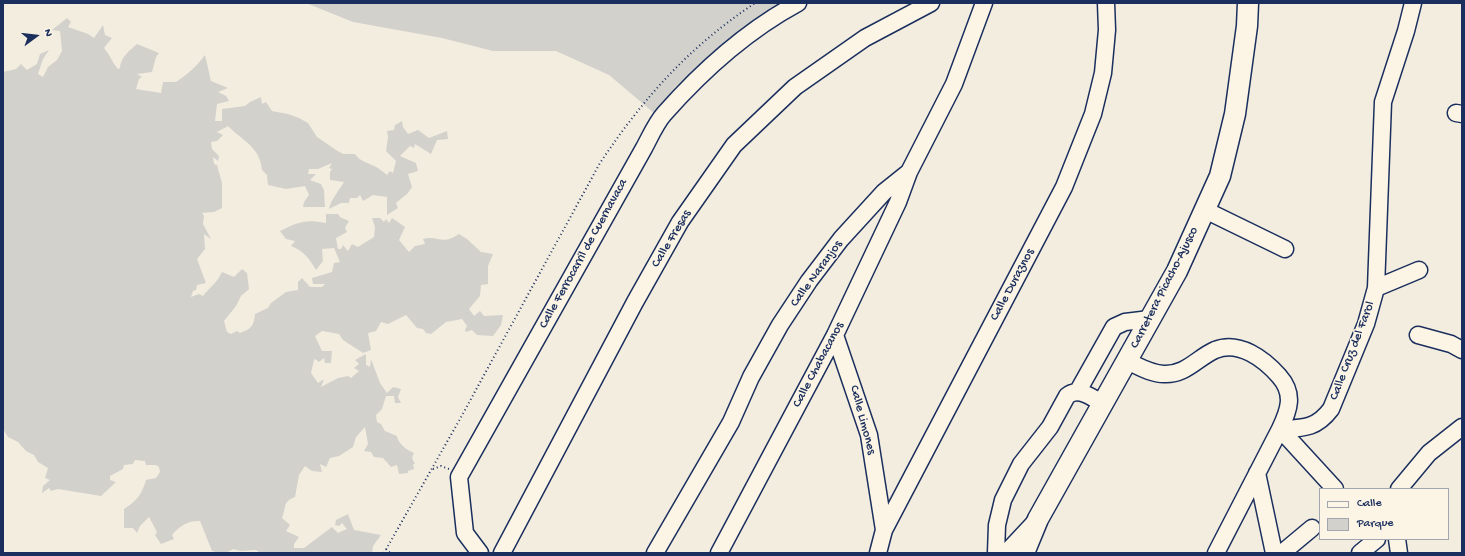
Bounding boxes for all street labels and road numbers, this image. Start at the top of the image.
street label: Calle Ferrocarril de Cuernavaca [536,177,632,331]
street label: Calle Fresas [649,207,695,271]
street label: Carretera Picacho-Ajusco [1128,225,1202,351]
street label: Calle Naranjos [788,238,846,310]
street label: Calle Duraznos [987,246,1039,324]
street label: Calle Cruz del Farol [1327,299,1379,403]
street label: Calle Chabacanos [790,320,848,410]
street label: Calle Limones [845,384,879,456]

